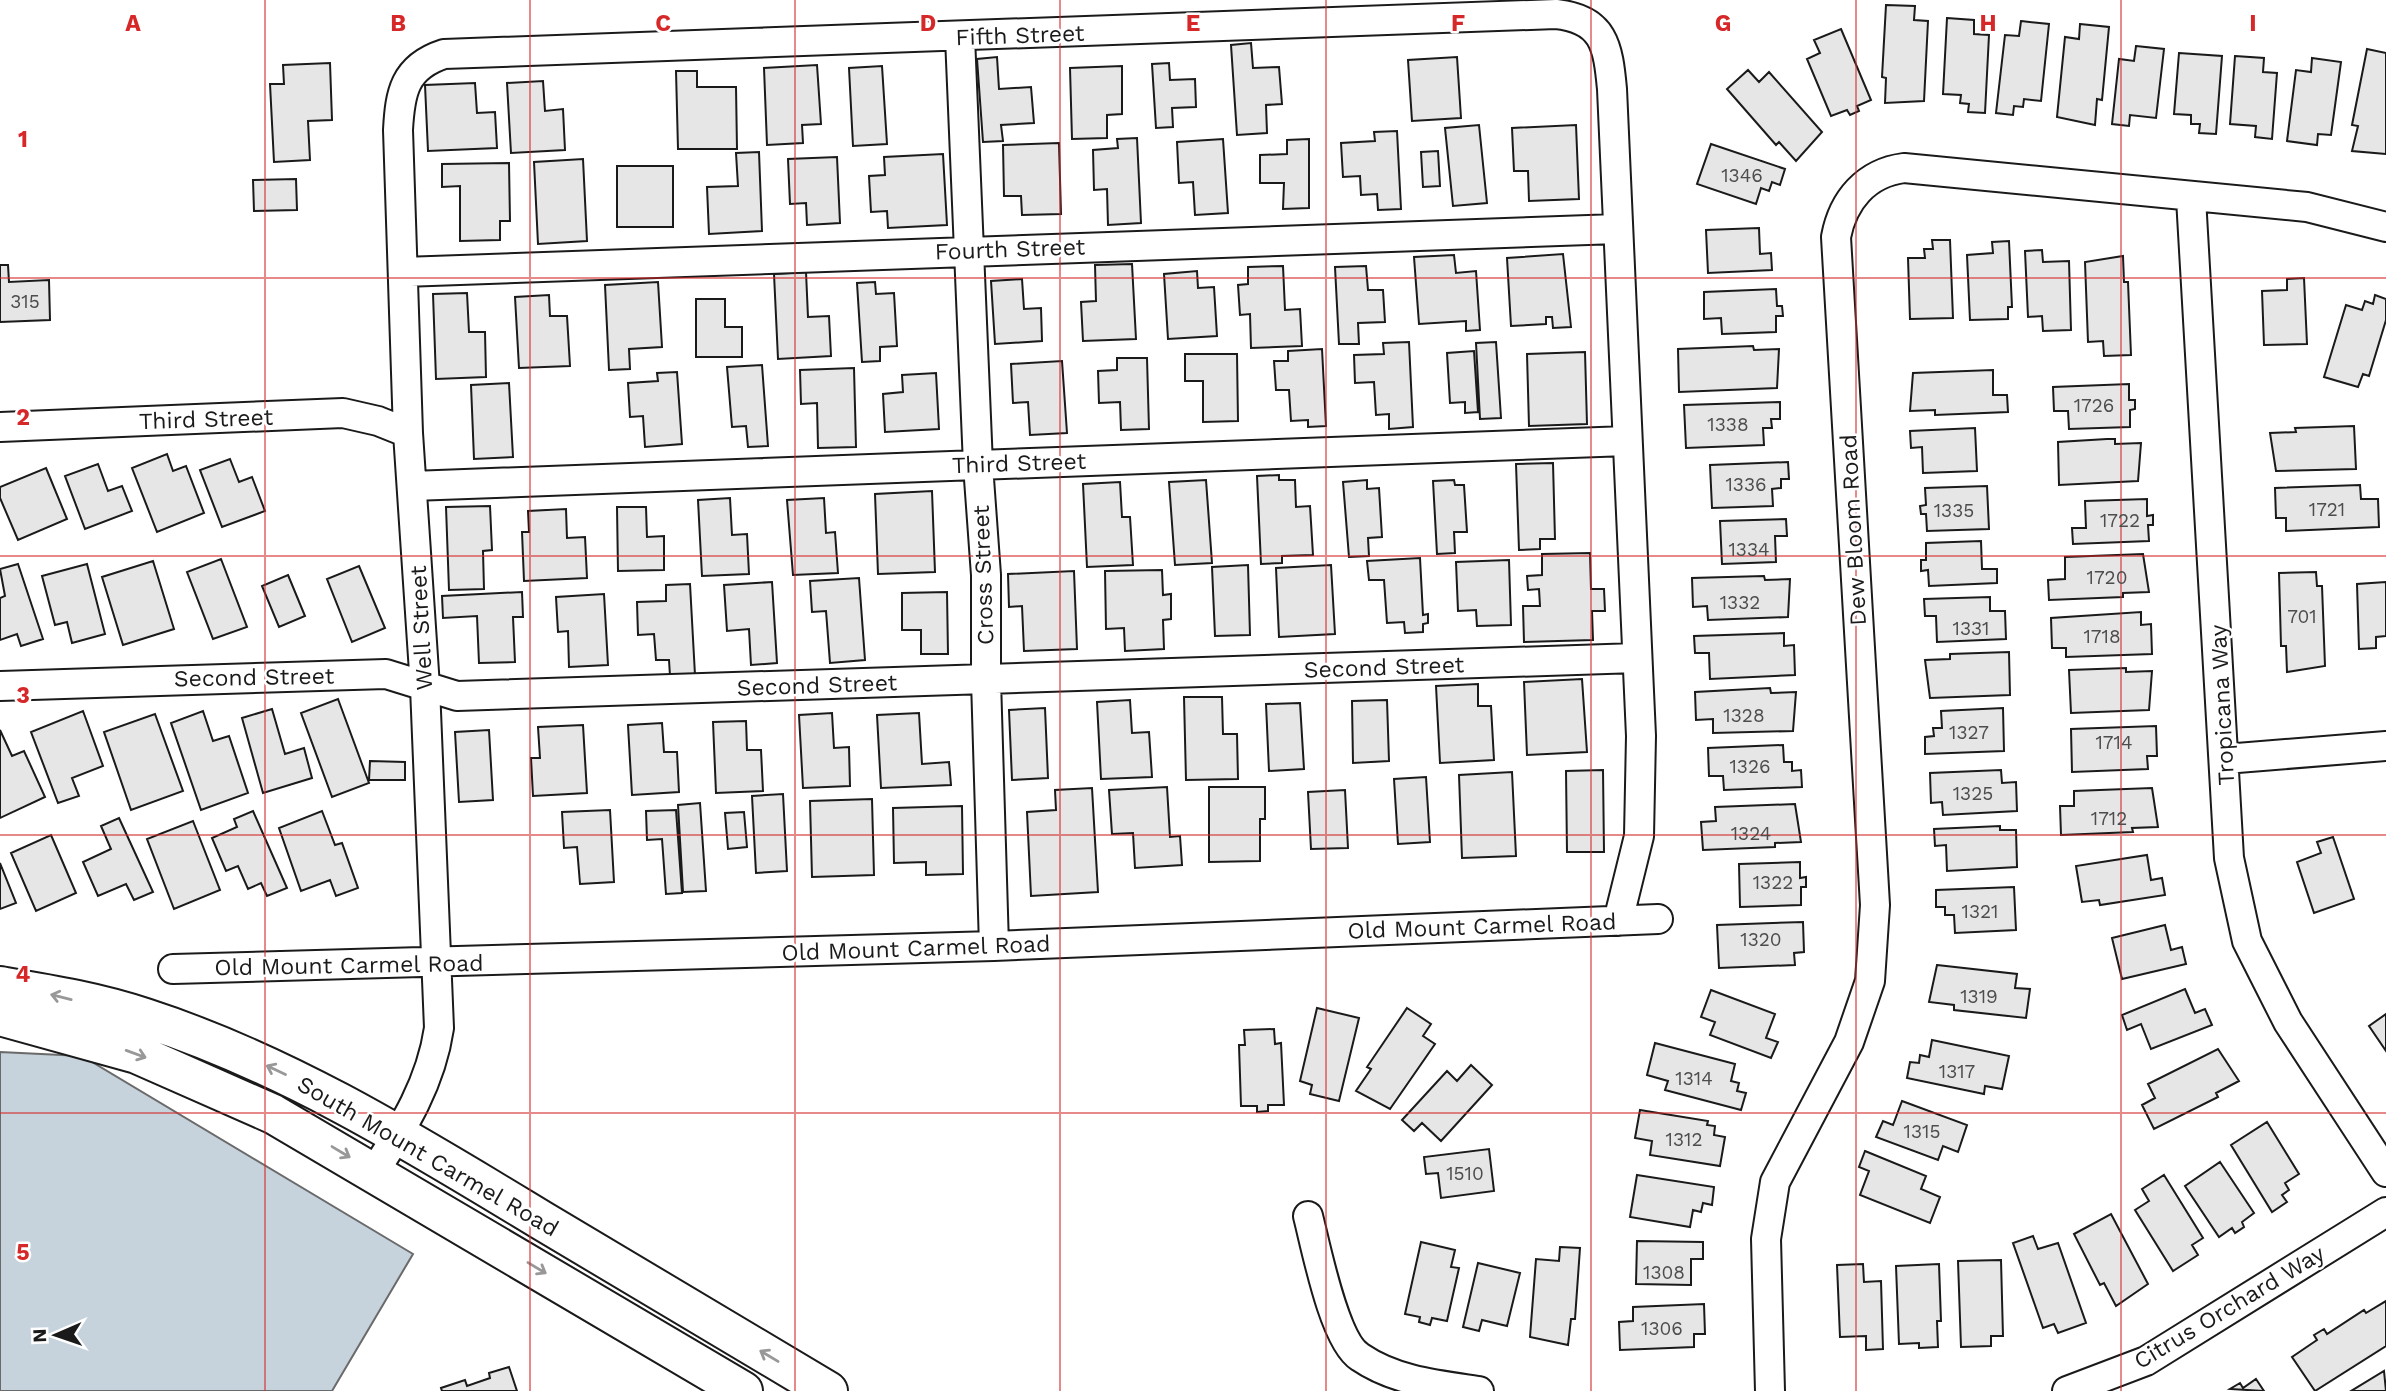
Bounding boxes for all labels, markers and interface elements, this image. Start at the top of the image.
text: A [125,10,141,37]
text: B [390,10,406,37]
text: C [655,10,671,37]
text: D [920,10,936,37]
text: E [1186,10,1200,37]
text: F [1451,10,1465,37]
text: G [1715,10,1731,37]
text: H [1979,10,1997,37]
text: I [2249,10,2257,37]
street label: Fifth Street [955,20,1085,51]
text: 1 [18,126,28,153]
house number: 1346 [1721,164,1763,187]
street label: Fourth Street [934,233,1086,266]
house number: 315 [10,290,40,313]
house number: 1726 [2074,394,2114,417]
text: 2 [16,404,30,431]
street label: Third Street [138,404,274,435]
house number: 1338 [1707,413,1749,436]
street label: Dew Bloom Road [1835,434,1872,626]
street label: Third Street [951,448,1087,479]
house number: 1336 [1725,473,1767,496]
house number: 1721 [2309,498,2345,521]
house number: 1335 [1934,499,1974,522]
street label: Cross Street [968,504,999,645]
house number: 1722 [2100,509,2140,532]
house number: 1334 [1728,538,1770,561]
street label: Well Street [405,565,438,691]
house number: 1720 [2087,566,2127,589]
house number: 1332 [1720,591,1760,614]
house number: 701 [2287,605,2317,628]
house number: 1331 [1953,617,1989,640]
street label: Tropicana Way [2205,624,2240,786]
house number: 1718 [2083,625,2121,648]
street label: Second Street [1303,651,1465,684]
street label: Second Street [174,663,335,692]
street label: Second Street [736,669,898,702]
text: 3 [16,682,30,709]
house number: 1328 [1723,704,1765,727]
house number: 1327 [1949,721,1989,744]
house number: 1714 [2095,731,2133,754]
house number: 1326 [1729,755,1771,778]
house number: 1325 [1953,782,1993,805]
house number: 1712 [2091,807,2127,830]
house number: 1324 [1731,822,1771,845]
house number: 1322 [1753,871,1793,894]
house number: 1321 [1962,900,1998,923]
street label: Old Mount Carmel Road [1347,908,1617,945]
house number: 1320 [1740,928,1782,951]
street label: Old Mount Carmel Road [781,930,1051,967]
street label: Old Mount Carmel Road [214,950,484,981]
text: 4 [16,961,31,988]
house number: 1319 [1960,985,1998,1008]
one-way arrow [50,990,73,1003]
one-way arrow [125,1049,147,1062]
house number: 1317 [1939,1060,1975,1083]
one-way arrow [266,1063,287,1076]
house number: 1314 [1675,1067,1713,1090]
street label: South Mount Carmel Road [292,1070,563,1242]
house number: 1315 [1904,1120,1940,1143]
house number: 1312 [1666,1128,1702,1151]
one-way arrow [331,1145,351,1159]
house number: 1510 [1446,1162,1484,1185]
text: 5 [16,1239,30,1266]
street label: Citrus Orchard Way [2129,1240,2330,1375]
house number: 1308 [1643,1261,1685,1284]
one-way arrow [527,1262,547,1276]
north arrow [21,1300,91,1370]
house number: 1306 [1641,1317,1683,1340]
text: N [28,1328,51,1343]
one-way arrow [759,1349,780,1362]

